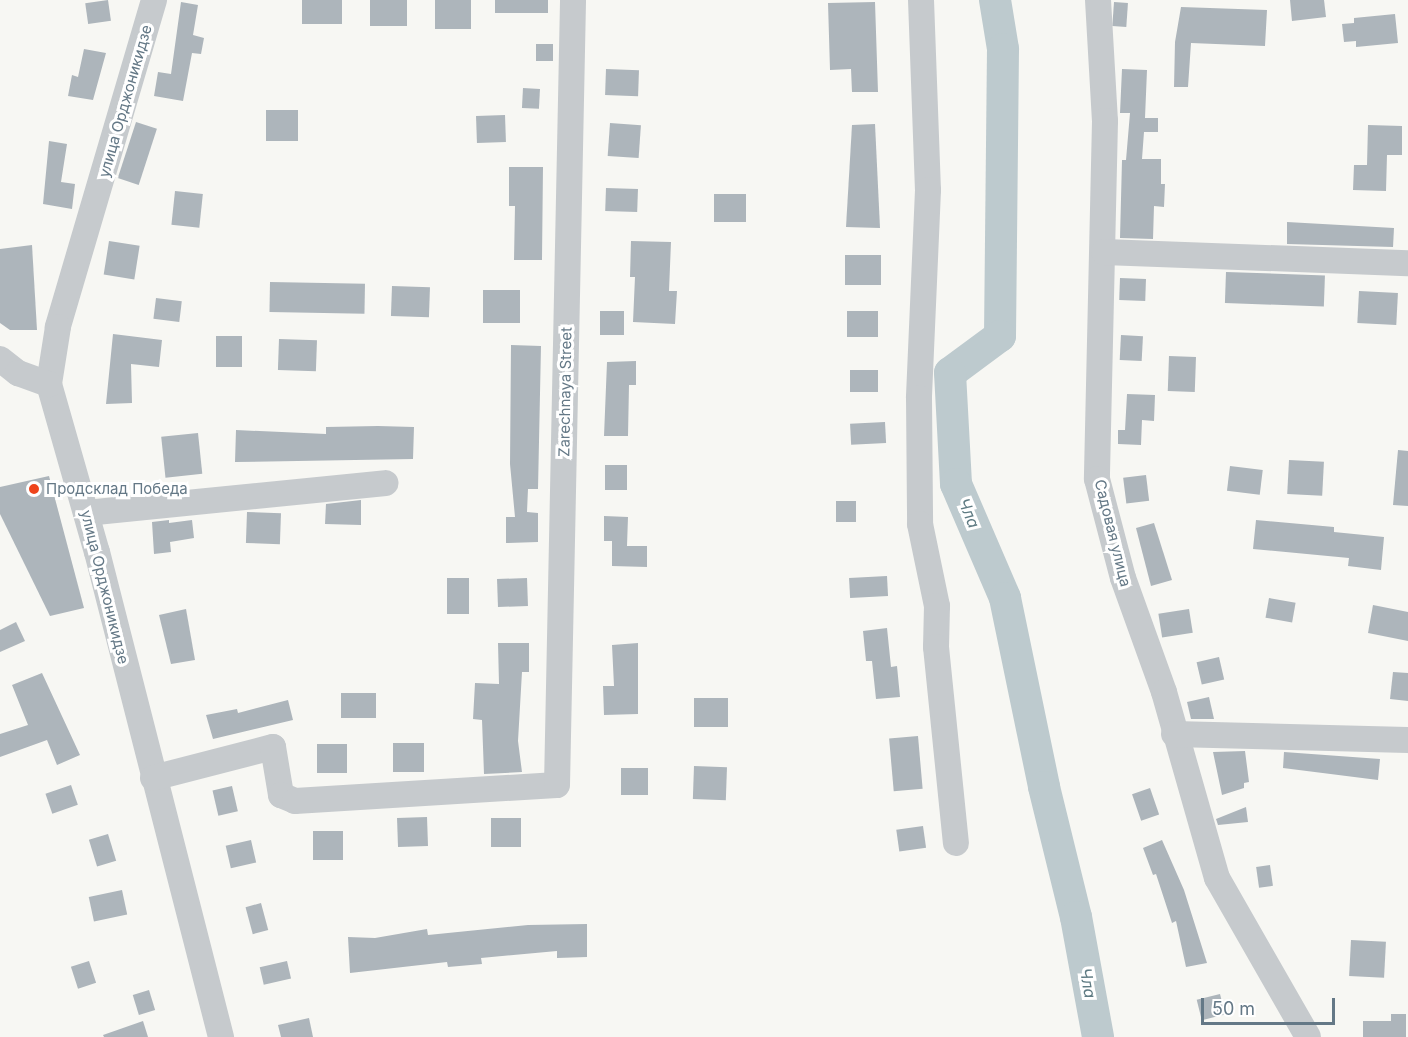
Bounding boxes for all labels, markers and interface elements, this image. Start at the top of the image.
street label: улица Орджоникидзе [95,23,155,179]
street label: Zarechnaya Street [555,327,575,457]
street label: Садовая улица [1091,478,1135,588]
place label: Продсклад Победа [46,480,188,498]
marker: Продсклад Победа [27,482,41,496]
water label: Чла [954,495,984,531]
street label: улица Орджоникидзе [77,508,133,666]
water label: Чла [1076,966,1100,1000]
scale bar [1204,986,1338,1024]
text: 50 m [1212,998,1255,1019]

